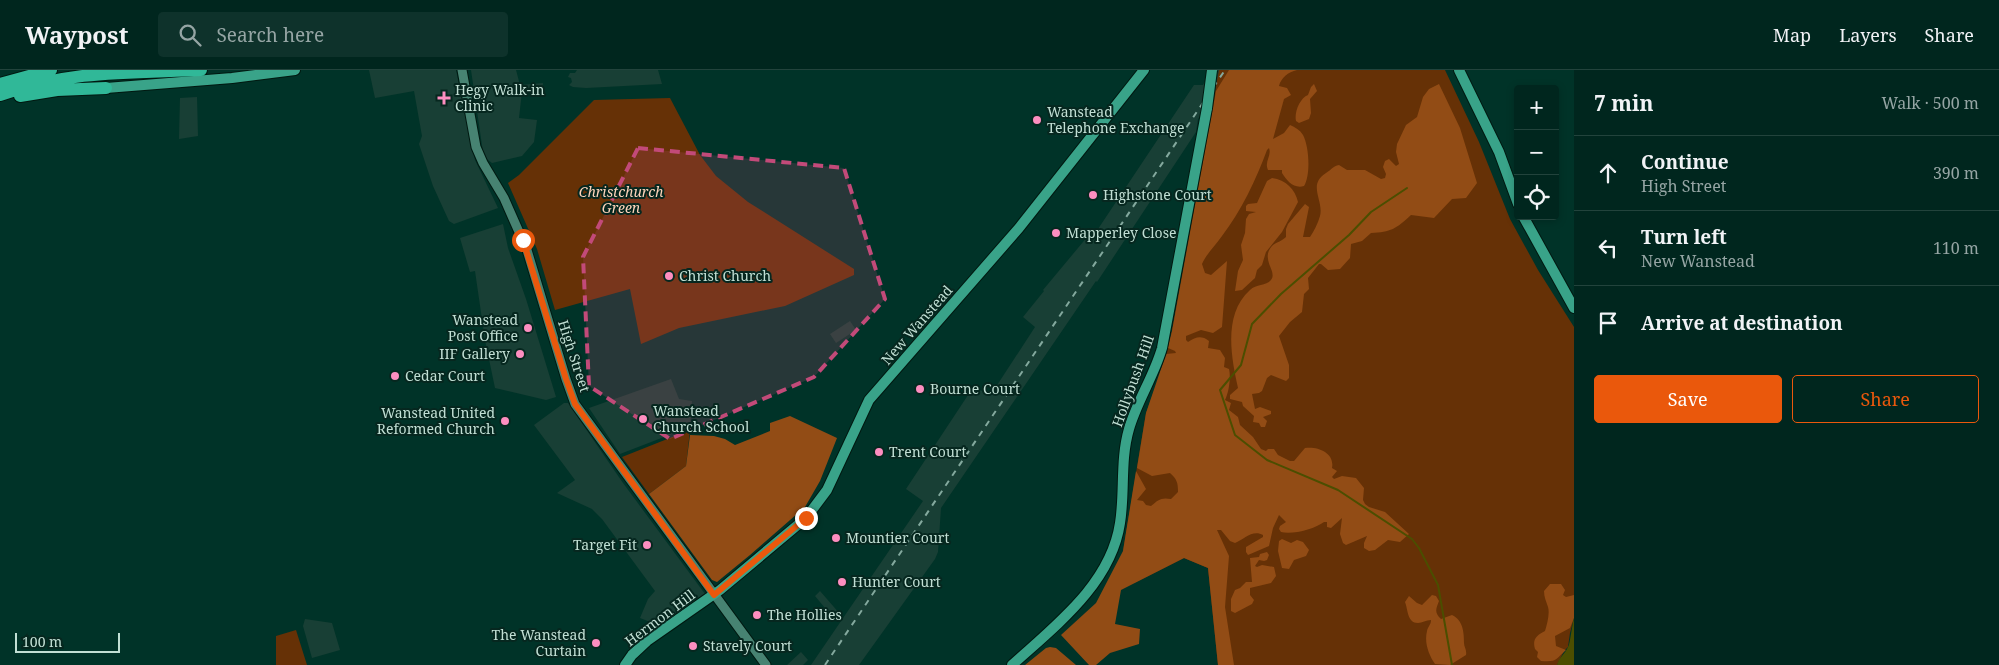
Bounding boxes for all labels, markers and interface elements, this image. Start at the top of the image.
search box [158,12,508,57]
text: Waypost [25,18,128,51]
icon: search [176,21,204,49]
text: Search here [216,22,324,48]
text: Map [1773,23,1811,47]
text: Layers [1839,23,1897,47]
text: Share [1925,23,1974,47]
place label: Hegy Walk-in Clinic [455,80,545,115]
map controls [1514,85,1559,220]
button: + [1514,85,1559,130]
text: 7 min [1594,89,1653,117]
marker: Hegy Walk-in Clinic [437,91,451,105]
text: Walk · 500 m [1882,92,1979,114]
place label: Wanstead Telephone Exchange [1047,102,1184,137]
marker: Wanstead Telephone Exchange [1031,114,1043,126]
button: − [1514,130,1559,175]
text: Continue [1641,149,1729,175]
icon: ahead [1594,159,1622,187]
text: 390 m [1933,162,1979,184]
button: locate [1514,175,1559,220]
text: High Street [1641,175,1726,197]
park label: Christchurch Green [579,182,664,217]
place label: Highstone Court [1103,185,1212,204]
marker: Highstone Court [1087,189,1099,201]
place label: Mapperley Close [1066,223,1177,242]
text: Turn left [1641,224,1727,250]
marker: Mapperley Close [1050,227,1062,239]
route start [512,229,535,252]
icon: left [1594,234,1622,262]
text: 110 m [1933,237,1979,259]
text: New Wanstead [1641,250,1755,272]
place label: Christ Church [679,266,771,285]
marker: Christ Church [663,270,675,282]
street label: New Wanstead [877,281,957,369]
icon: arrive [1594,309,1622,337]
place label: Wanstead Post Office [448,310,518,345]
text: Arrive at destination [1641,310,1843,336]
street label: High Street [554,317,595,394]
marker: Wanstead Post Office [522,322,534,334]
street label: Hollybush Hill [1107,332,1158,429]
place label: IIF Gallery [439,344,510,363]
marker: IIF Gallery [514,348,526,360]
place label: Cedar Court [405,366,485,385]
marker: Cedar Court [389,370,401,382]
button: Save [1594,375,1782,423]
button: Share [1792,375,1979,423]
place label: Bourne Court [930,379,1020,398]
marker: Bourne Court [914,383,926,395]
place label: Wanstead Church School [653,401,750,436]
place label: Wanstead United Reformed Church [377,403,495,438]
marker: Wanstead Church School [637,413,649,425]
marker: Wanstead United Reformed Church [499,415,511,427]
place label: Trent Court [889,442,966,461]
marker: Trent Court [873,446,885,458]
route end [795,507,818,530]
place label: Mountier Court [846,528,949,547]
marker: Mountier Court [830,532,842,544]
place label: Target Fit [573,535,637,554]
marker: Target Fit [641,539,653,551]
place label: Hunter Court [852,572,941,591]
marker: Hunter Court [836,576,848,588]
street label: Hermon Hill [621,585,699,650]
place label: The Hollies [767,605,842,624]
marker: The Hollies [751,609,763,621]
place label: The Wanstead Curtain [492,625,586,660]
scale bar [15,630,120,653]
text: 100 m [22,632,62,651]
place label: Stavely Court [703,636,792,655]
marker: The Wanstead Curtain [590,637,602,649]
marker: Stavely Court [687,640,699,652]

